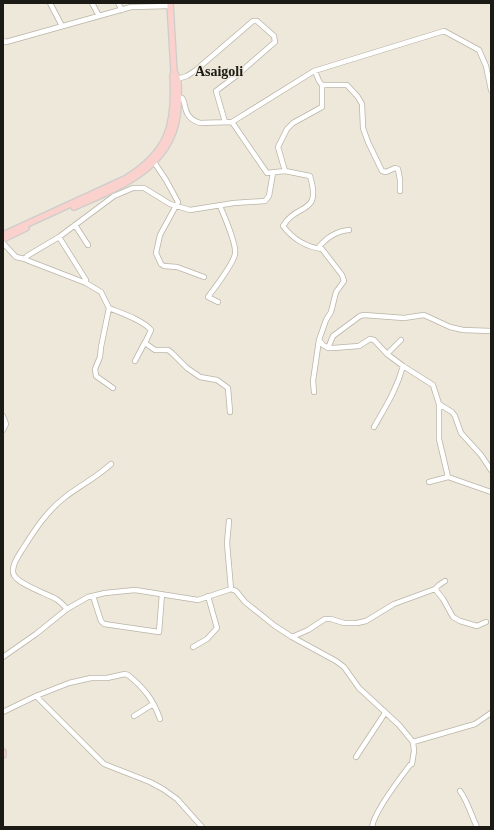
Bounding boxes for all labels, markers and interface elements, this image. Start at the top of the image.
district label: Asaigoli [195,64,243,79]

